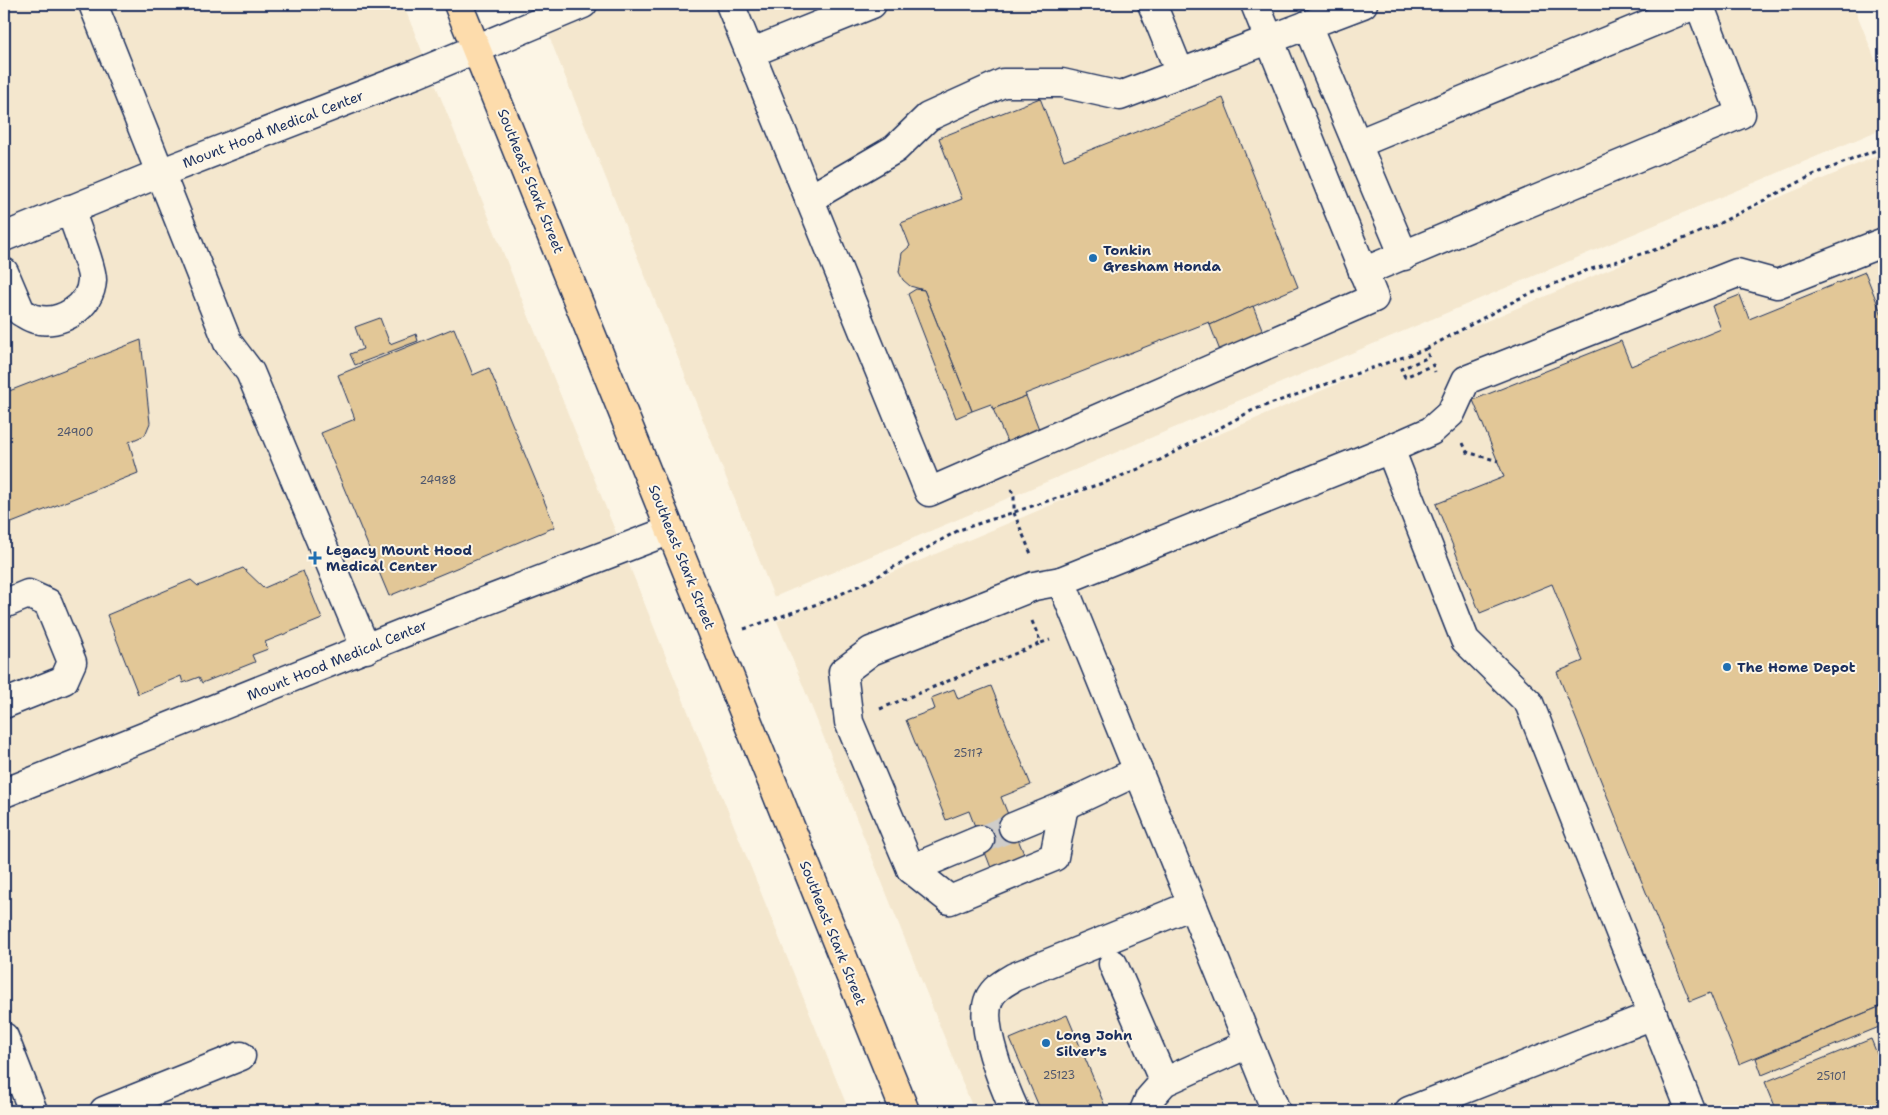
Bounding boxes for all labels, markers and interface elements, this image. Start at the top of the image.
street label: Mount Hood Medical Center [180,86,366,172]
street label: Southeast Stark Street [494,106,568,256]
place label: Tonkin Gresham Honda [1103,241,1221,275]
marker: Tonkin Gresham Honda [1087,252,1099,264]
house number: 24900 [56,425,94,440]
house number: 24988 [420,473,456,488]
street label: Southeast Stark Street [645,482,719,632]
place label: Legacy Mount Hood Medical Center [326,541,472,575]
marker: Legacy Mount Hood Medical Center [308,551,322,565]
street label: Mount Hood Medical Center [244,615,430,704]
place label: The Home Depot [1737,658,1856,676]
marker: The Home Depot [1721,661,1733,673]
house number: 25117 [953,746,983,761]
street label: Southeast Stark Street [796,858,870,1008]
place label: Long John Silver's [1056,1026,1132,1060]
marker: Long John Silver's [1040,1037,1052,1049]
house number: 25123 [1043,1068,1075,1083]
house number: 25101 [1816,1069,1846,1084]

